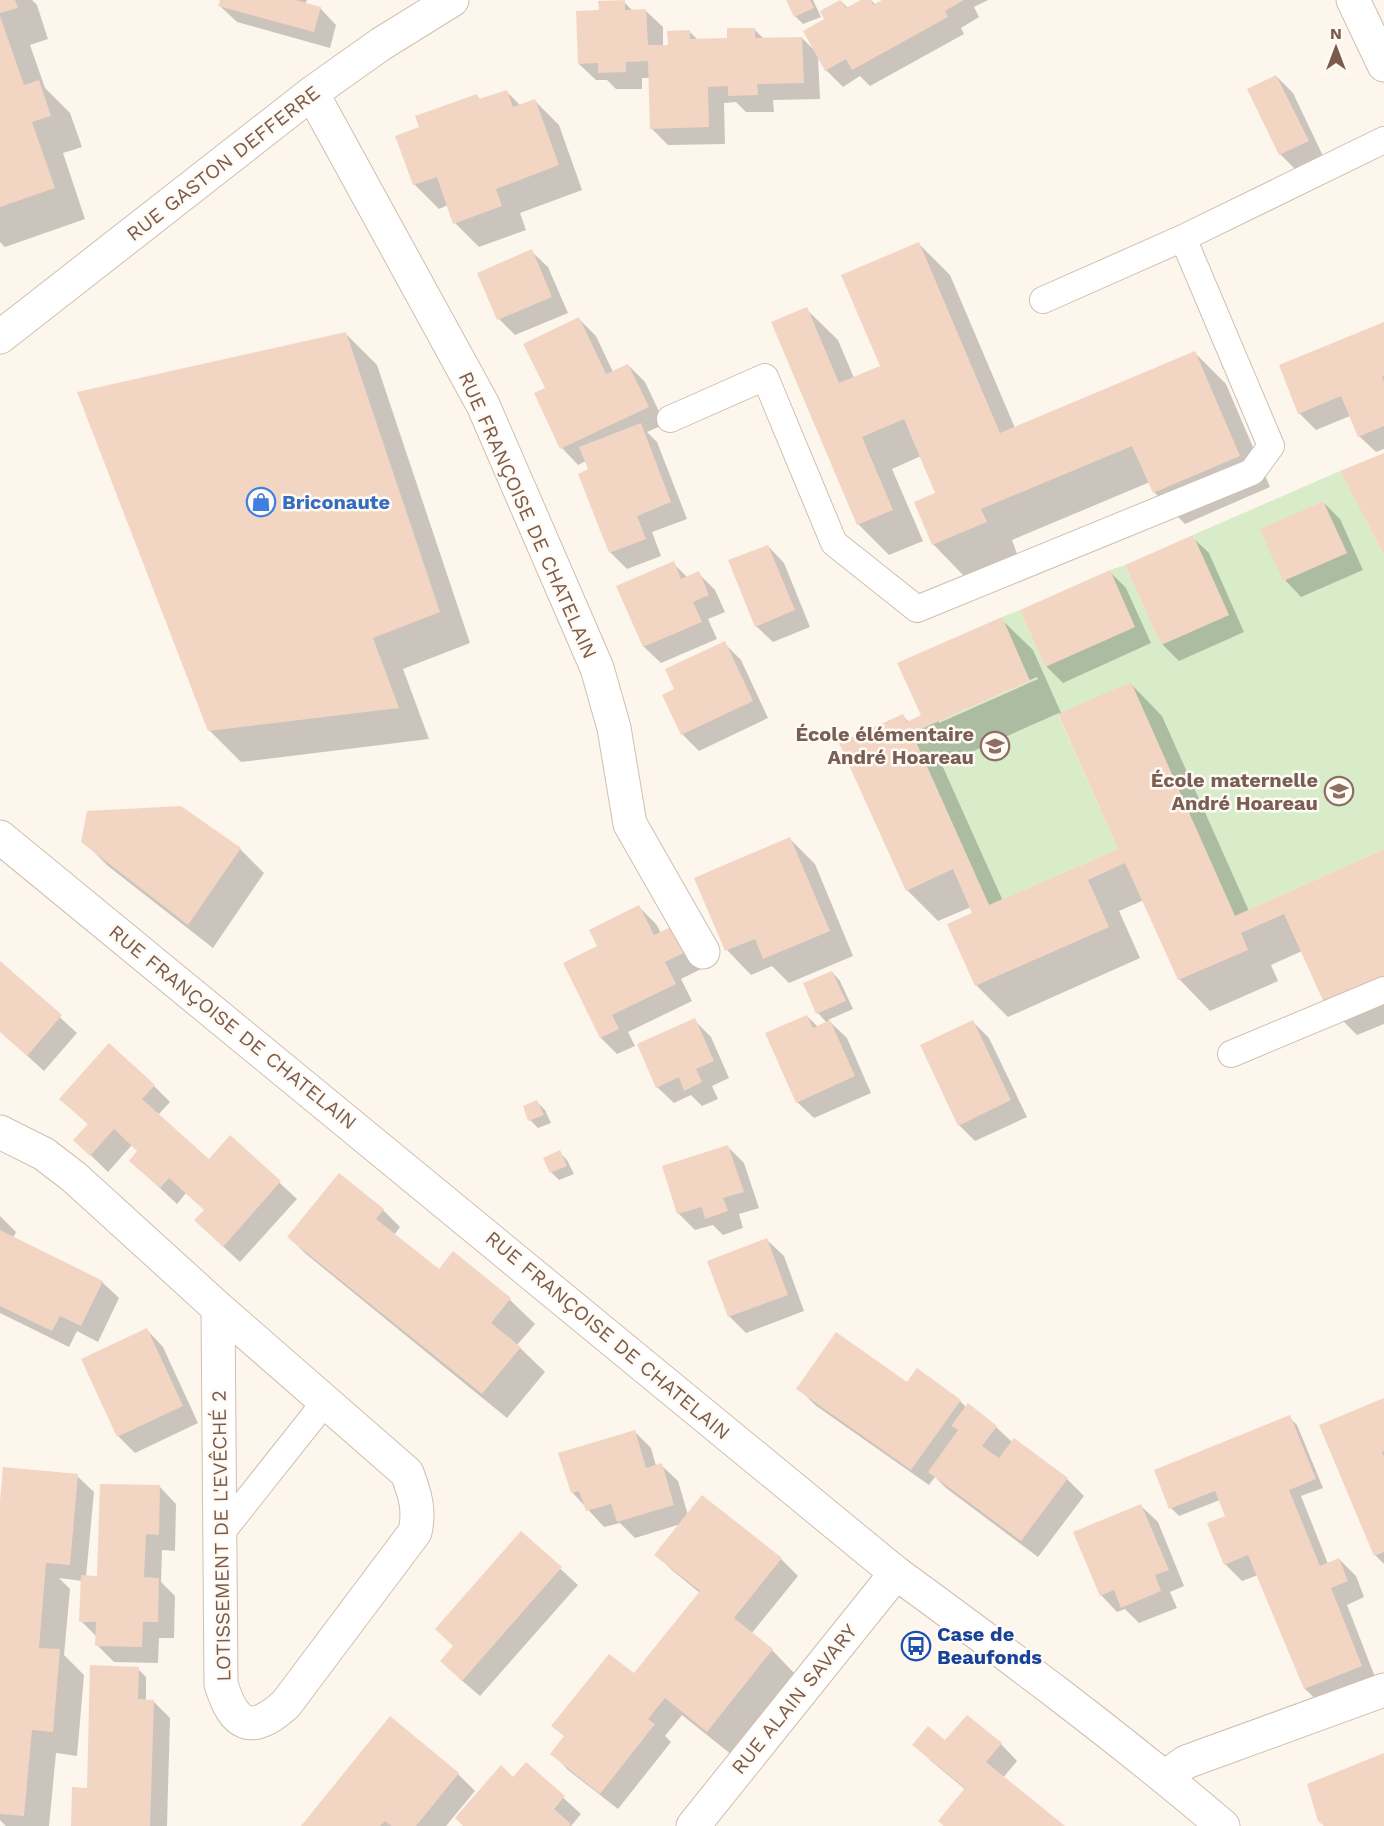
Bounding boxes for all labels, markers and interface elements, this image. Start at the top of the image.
north arrow [1306,18,1366,78]
text: N [1330,24,1342,43]
street label: RUE GASTON DEFFERRE [122,80,324,246]
street label: RUE FRANÇOISE DE CHATELAIN [454,368,602,662]
shop icon: Briconaute [245,486,277,518]
place label: Briconaute [282,490,390,514]
place label: École élémentaire André Hoareau [796,722,974,769]
school or university icon: École élémentaire André Hoareau [979,730,1011,762]
place label: École maternelle André Hoareau [1151,768,1318,815]
school or university icon: École maternelle André Hoareau [1323,775,1355,807]
street label: RUE FRANÇOISE DE CHATELAIN [104,920,362,1134]
street label: RUE FRANÇOISE DE CHATELAIN [481,1226,735,1444]
street label: LOTISSEMENT DE L'EVÊCHÉ 2 [206,1390,236,1682]
street label: RUE ALAIN SAVARY [726,1619,862,1779]
place label: Case de Beaufonds [937,1622,1042,1669]
bus stop icon: Case de Beaufonds [900,1630,932,1662]

